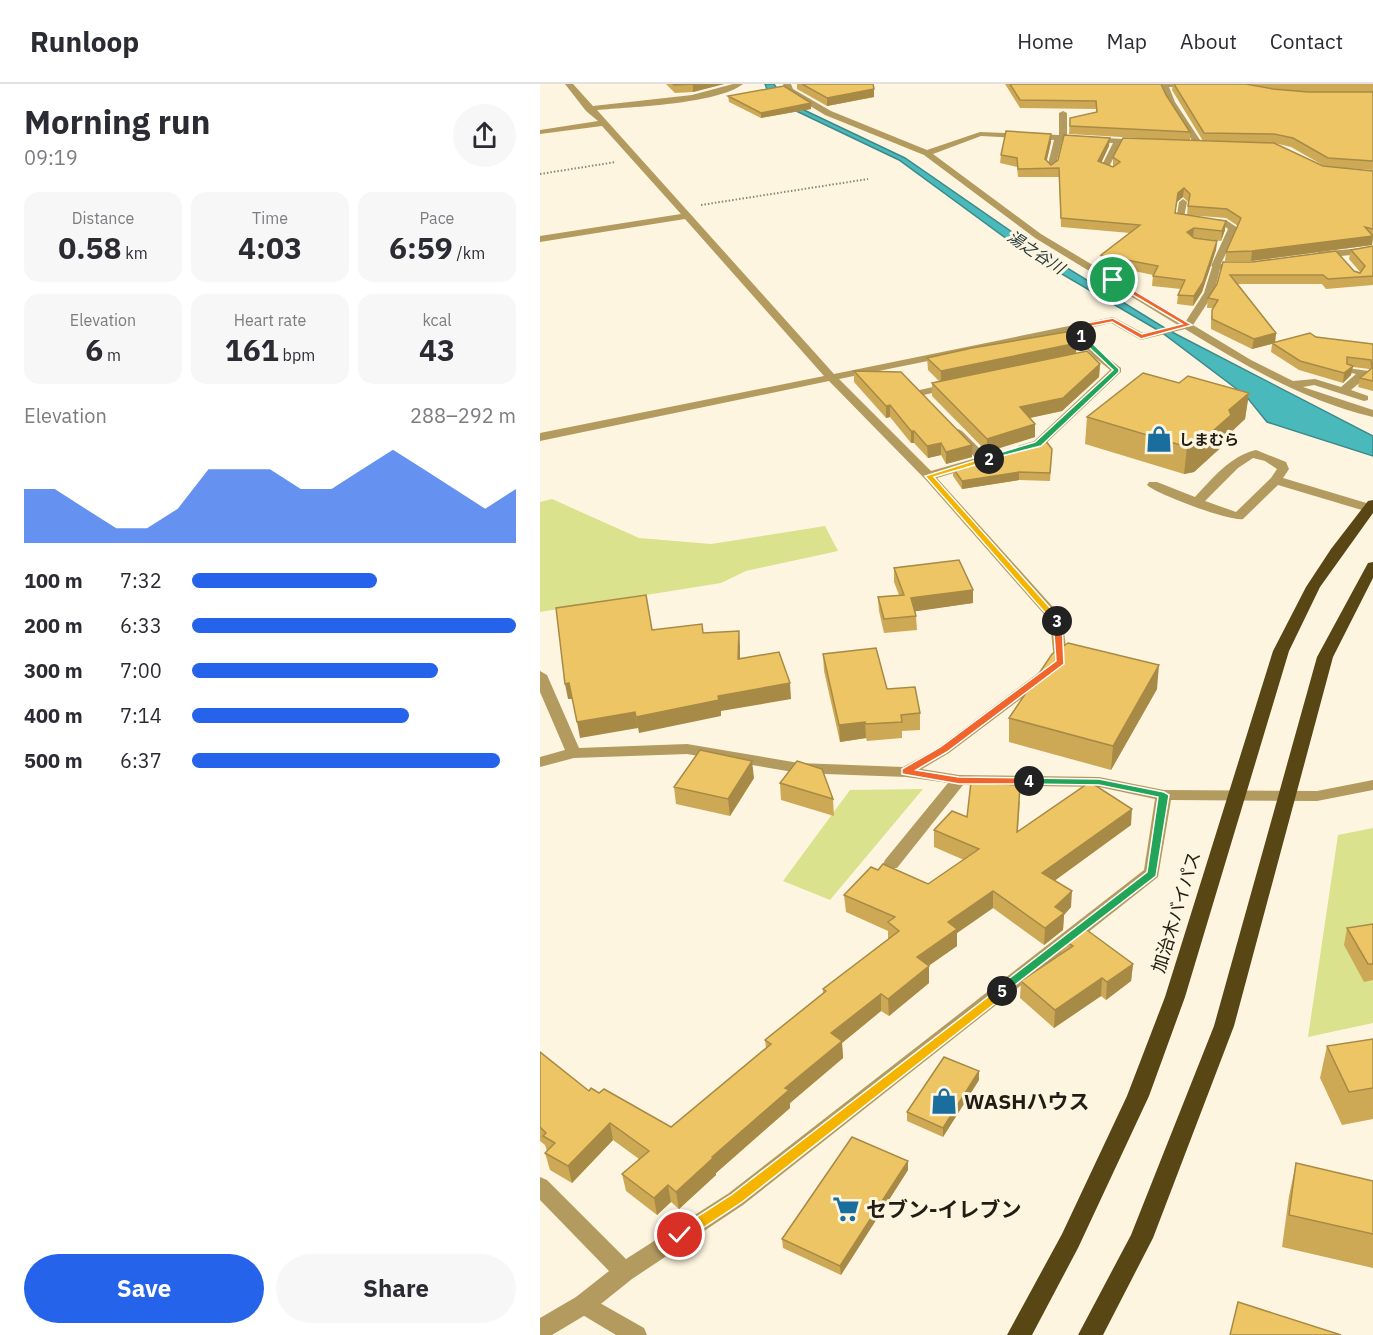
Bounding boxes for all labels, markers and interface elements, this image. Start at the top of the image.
text: Runloop [30,23,139,60]
text: Home [1017,27,1074,55]
text: Map [1107,27,1147,55]
text: About [1180,27,1237,55]
text: Contact [1270,27,1343,55]
text: Morning run [24,100,210,143]
button: share [453,104,516,167]
text: 09:19 [24,144,78,171]
text: Distance [72,208,134,228]
text: Time [252,208,288,228]
text: Pace [420,208,454,228]
water label: 湯之谷川 [1004,226,1070,279]
text: 0.58 [58,228,122,267]
text: 4:03 [238,228,302,267]
text: 6:59 [389,228,453,267]
text: km [122,243,148,263]
text: /km [453,243,485,263]
pin [1087,254,1138,305]
icon: arrive [1096,263,1129,296]
text: Elevation [70,310,136,330]
text: Heart rate [234,310,306,330]
text: kcal [422,310,452,330]
pin: 1 [1066,321,1096,351]
text: 1 [1076,326,1086,346]
text: 6 [85,330,103,369]
text: 161 [225,330,279,369]
text: 43 [419,330,455,369]
text: m [103,345,121,365]
text: bpm [279,345,315,365]
text: Elevation [24,402,107,429]
text: 288–292 m [410,402,516,429]
shop icon: しまむら [1144,424,1174,454]
place label: しまむら [1179,430,1239,449]
pin: 2 [974,444,1004,474]
text: 2 [984,449,994,469]
text: 100 m [24,567,83,594]
text: 7:32 [120,567,162,594]
pin: 3 [1042,606,1072,636]
text: 3 [1052,611,1062,631]
text: 200 m [24,612,83,639]
text: 6:33 [120,612,162,639]
text: 300 m [24,657,83,684]
text: 7:00 [120,657,162,684]
text: 400 m [24,702,83,729]
text: 7:14 [120,702,162,729]
text: 500 m [24,747,83,774]
text: 6:37 [120,747,162,774]
pin: 4 [1014,766,1044,796]
text: 4 [1024,771,1034,791]
street label: 加治木バイパス [1147,849,1205,975]
pin: 5 [987,976,1017,1006]
text: 5 [997,981,1007,1001]
shop icon: WASHハウス [929,1086,959,1116]
place label: WASHハウス [964,1087,1090,1115]
supermarket icon: セブン-イレブン [831,1194,861,1224]
place label: セブン-イレブン [866,1195,1021,1223]
pin [654,1209,705,1260]
icon: check [663,1218,696,1251]
button: Save [24,1254,264,1323]
button: Share [276,1254,516,1323]

